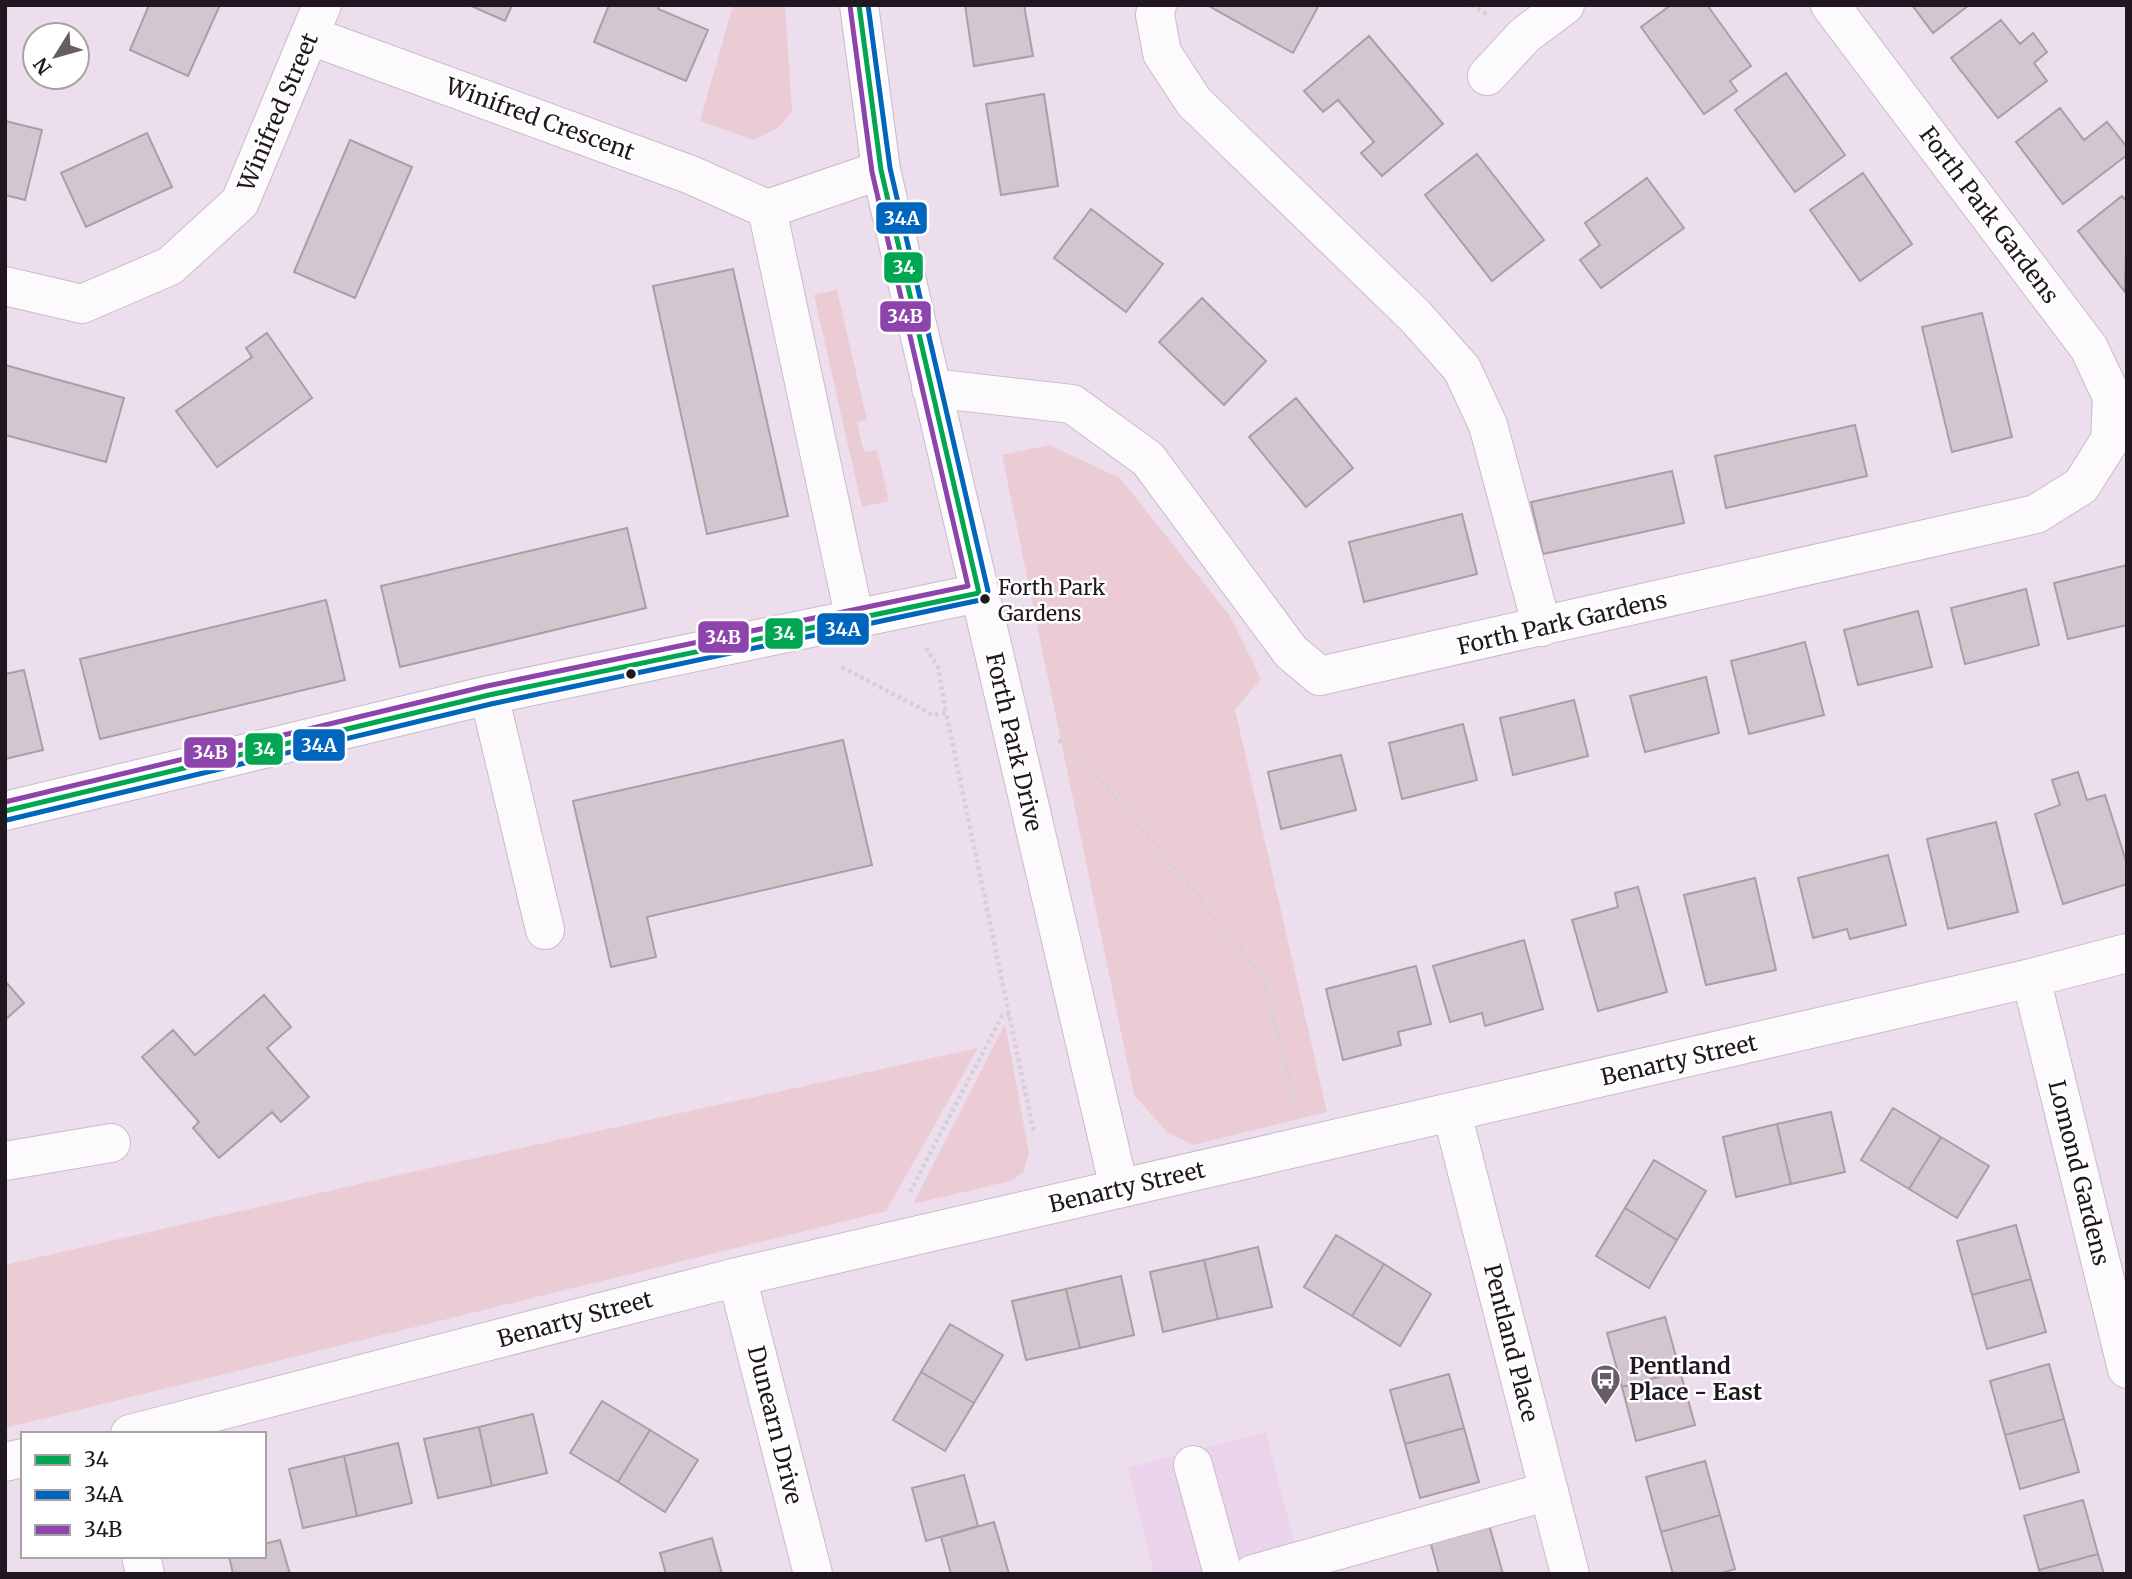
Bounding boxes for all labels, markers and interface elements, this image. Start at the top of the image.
north arrow [21,21,91,91]
street label: Winifred Street [231,28,324,196]
text: N [28,53,57,79]
street label: Winifred Crescent [441,71,638,166]
street label: Forth Park Gardens [1913,120,2065,309]
line badge: 34A [875,201,928,235]
text: 34A [884,206,921,230]
line badge: 34 [883,251,924,284]
text: 34 [893,255,915,279]
line badge: 34B [879,300,932,333]
text: 34B [887,304,923,328]
place label: Forth Park Gardens [998,574,1106,627]
street label: Forth Park Gardens [1454,584,1669,661]
marker: Forth Park Gardens [978,592,992,606]
line badge: 34A [816,612,870,646]
line badge: 34 [764,617,804,650]
text: 34A [825,617,862,641]
line badge: 34B [697,620,750,654]
text: 34 [773,621,795,645]
text: 34B [705,625,741,649]
street label: Forth Park Drive [980,650,1049,834]
unlabelled marker [624,667,638,681]
line badge: 34A [292,728,346,762]
line badge: 34 [244,732,284,766]
text: 34A [301,733,338,757]
line badge: 34B [183,736,237,769]
text: 34 [253,737,275,761]
text: 34B [192,740,228,764]
street label: Benarty Street [1598,1027,1760,1092]
street label: Lomond Gardens [2042,1077,2117,1268]
street label: Benarty Street [1046,1154,1208,1219]
street label: Pentland Place [1478,1261,1545,1425]
street label: Benarty Street [494,1284,656,1353]
street label: Dunearn Drive [742,1343,809,1507]
place label: Pentland Place - East [1629,1351,1762,1406]
bus stop icon: Pentland Place - East [1589,1362,1623,1406]
legend [21,1432,266,1558]
text: 34 [84,1446,109,1473]
text: 34A [84,1481,123,1508]
text: 34B [84,1516,122,1543]

